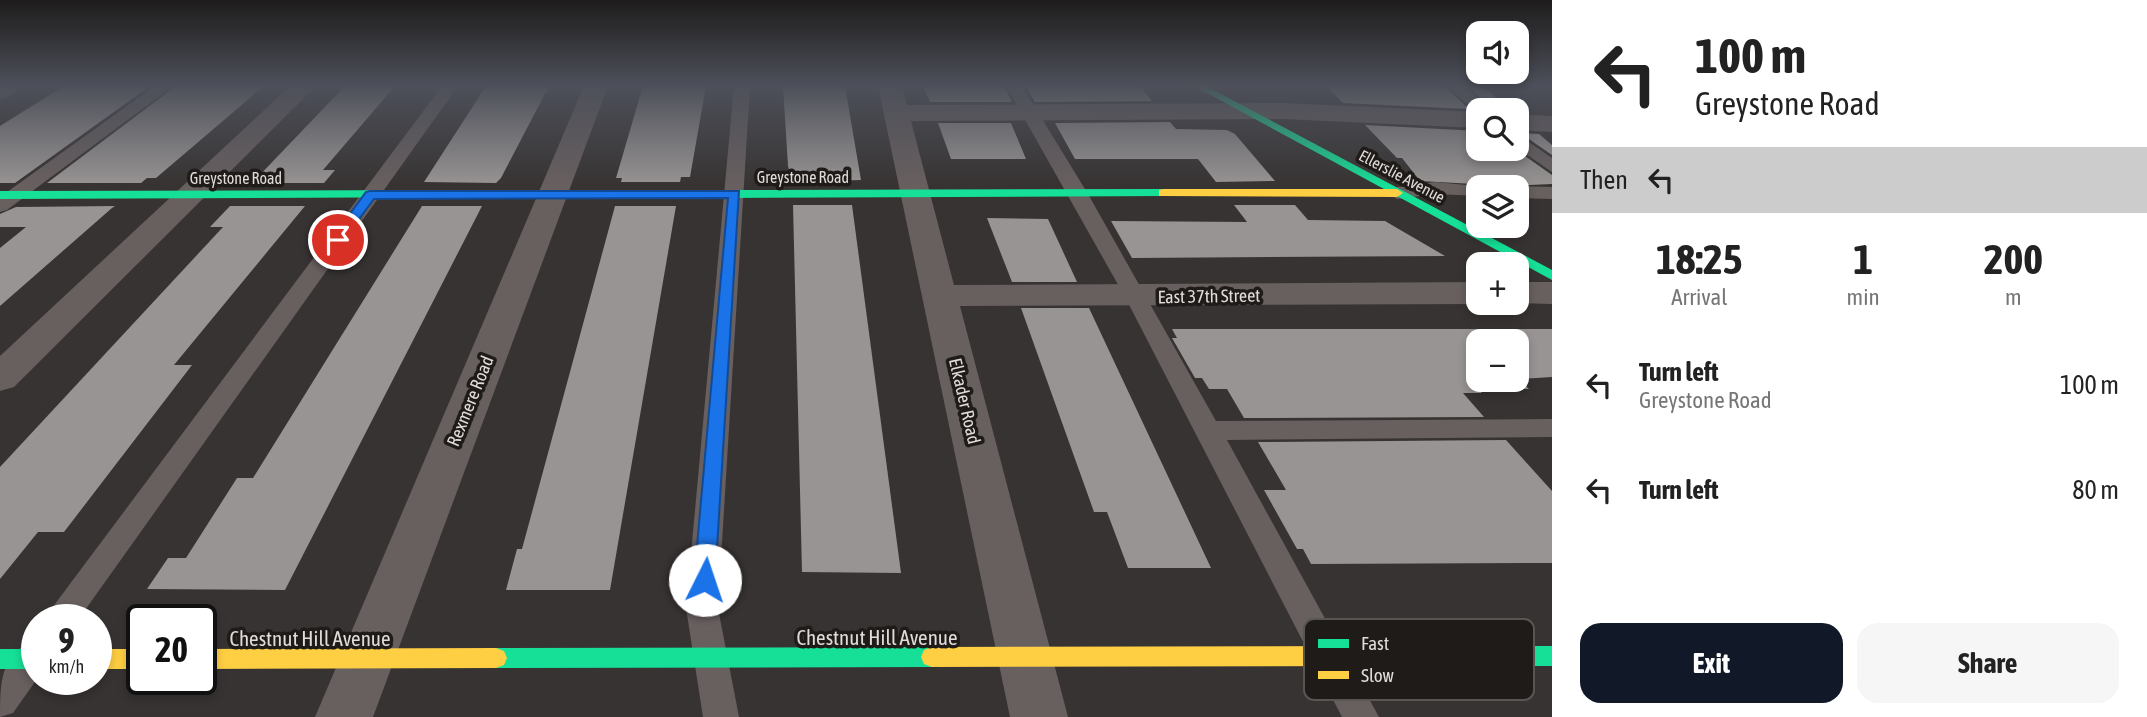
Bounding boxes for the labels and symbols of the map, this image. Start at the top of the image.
street label: Ellerslie Avenue [1356,146,1448,206]
street label: Greystone Road [757,168,849,187]
street label: Greystone Road [190,169,282,188]
pin [308,210,368,270]
street label: East 37th Street [1157,285,1261,307]
street label: Rexmere Road [442,353,498,449]
street label: Elkader Road [945,356,985,446]
position arrow [668,543,742,617]
speed limit sign: 20 [126,604,217,695]
legend [1304,619,1534,700]
street label: Chestnut Hill Avenue [796,625,958,649]
street label: Chestnut Hill Avenue [229,626,391,650]
text: Fast [1361,632,1389,654]
text: Slow [1361,664,1395,686]

